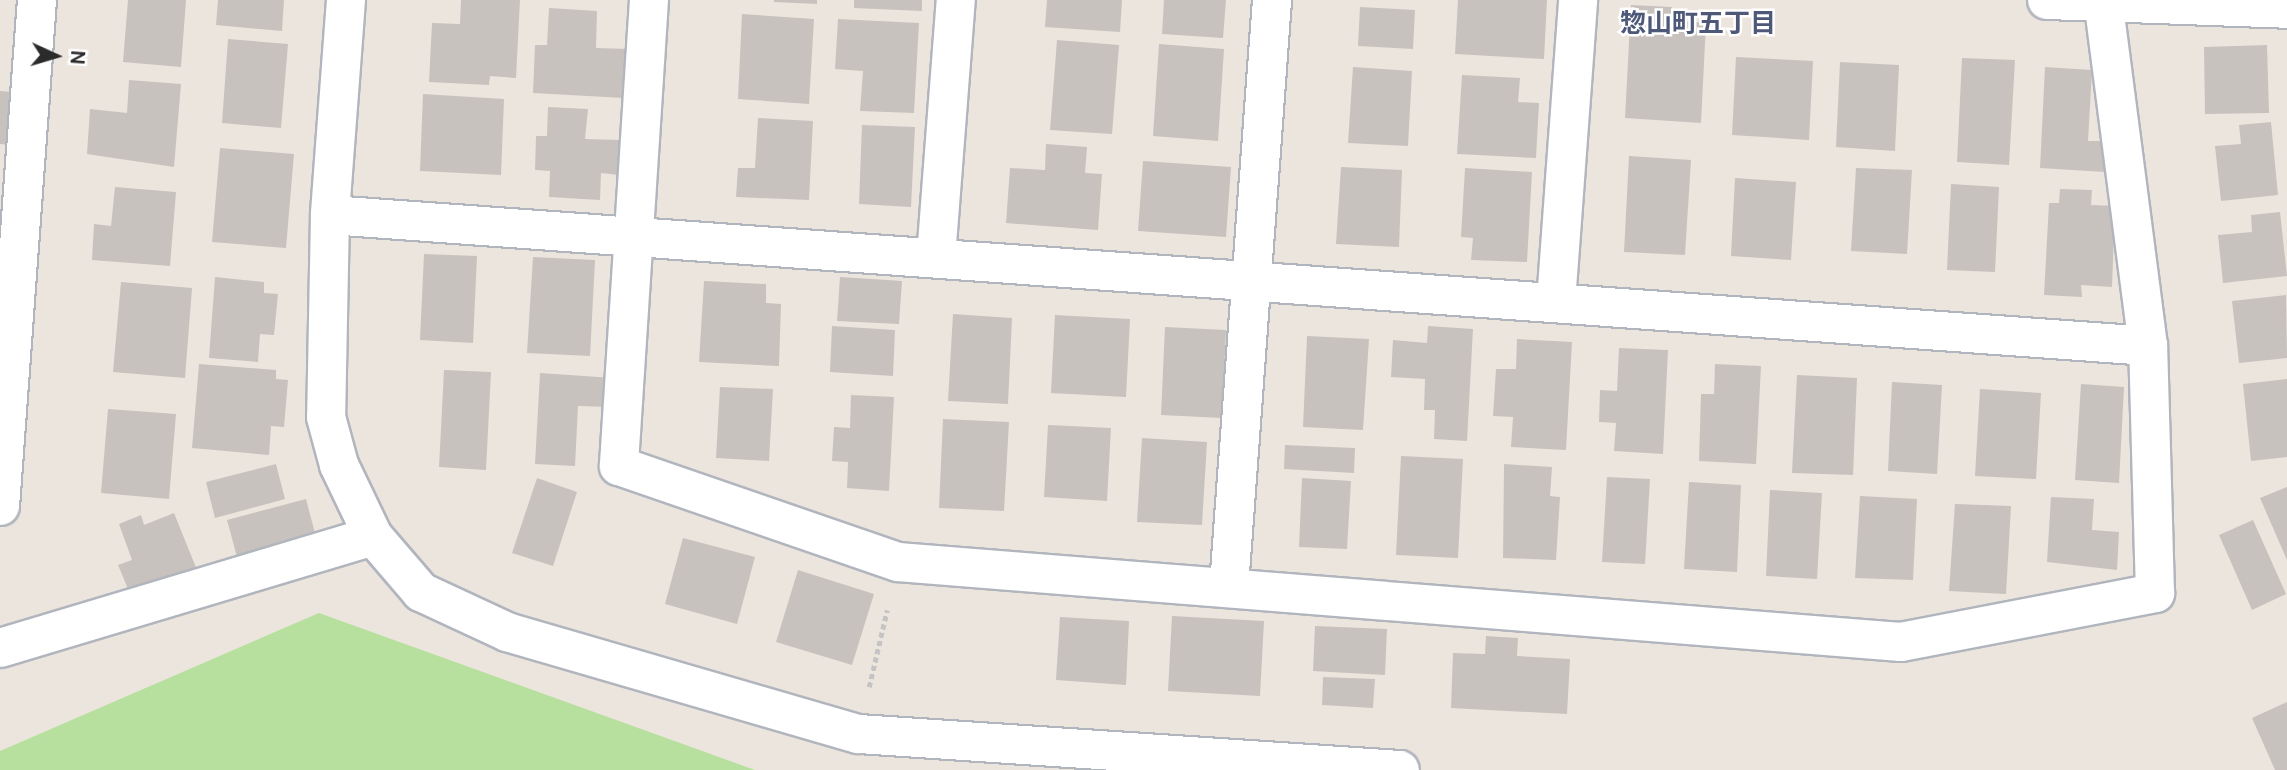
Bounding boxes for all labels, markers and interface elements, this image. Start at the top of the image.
district label: 惣山町五丁目 [1620,8,1776,40]
north arrow [21,21,91,91]
text: N [64,50,90,65]

